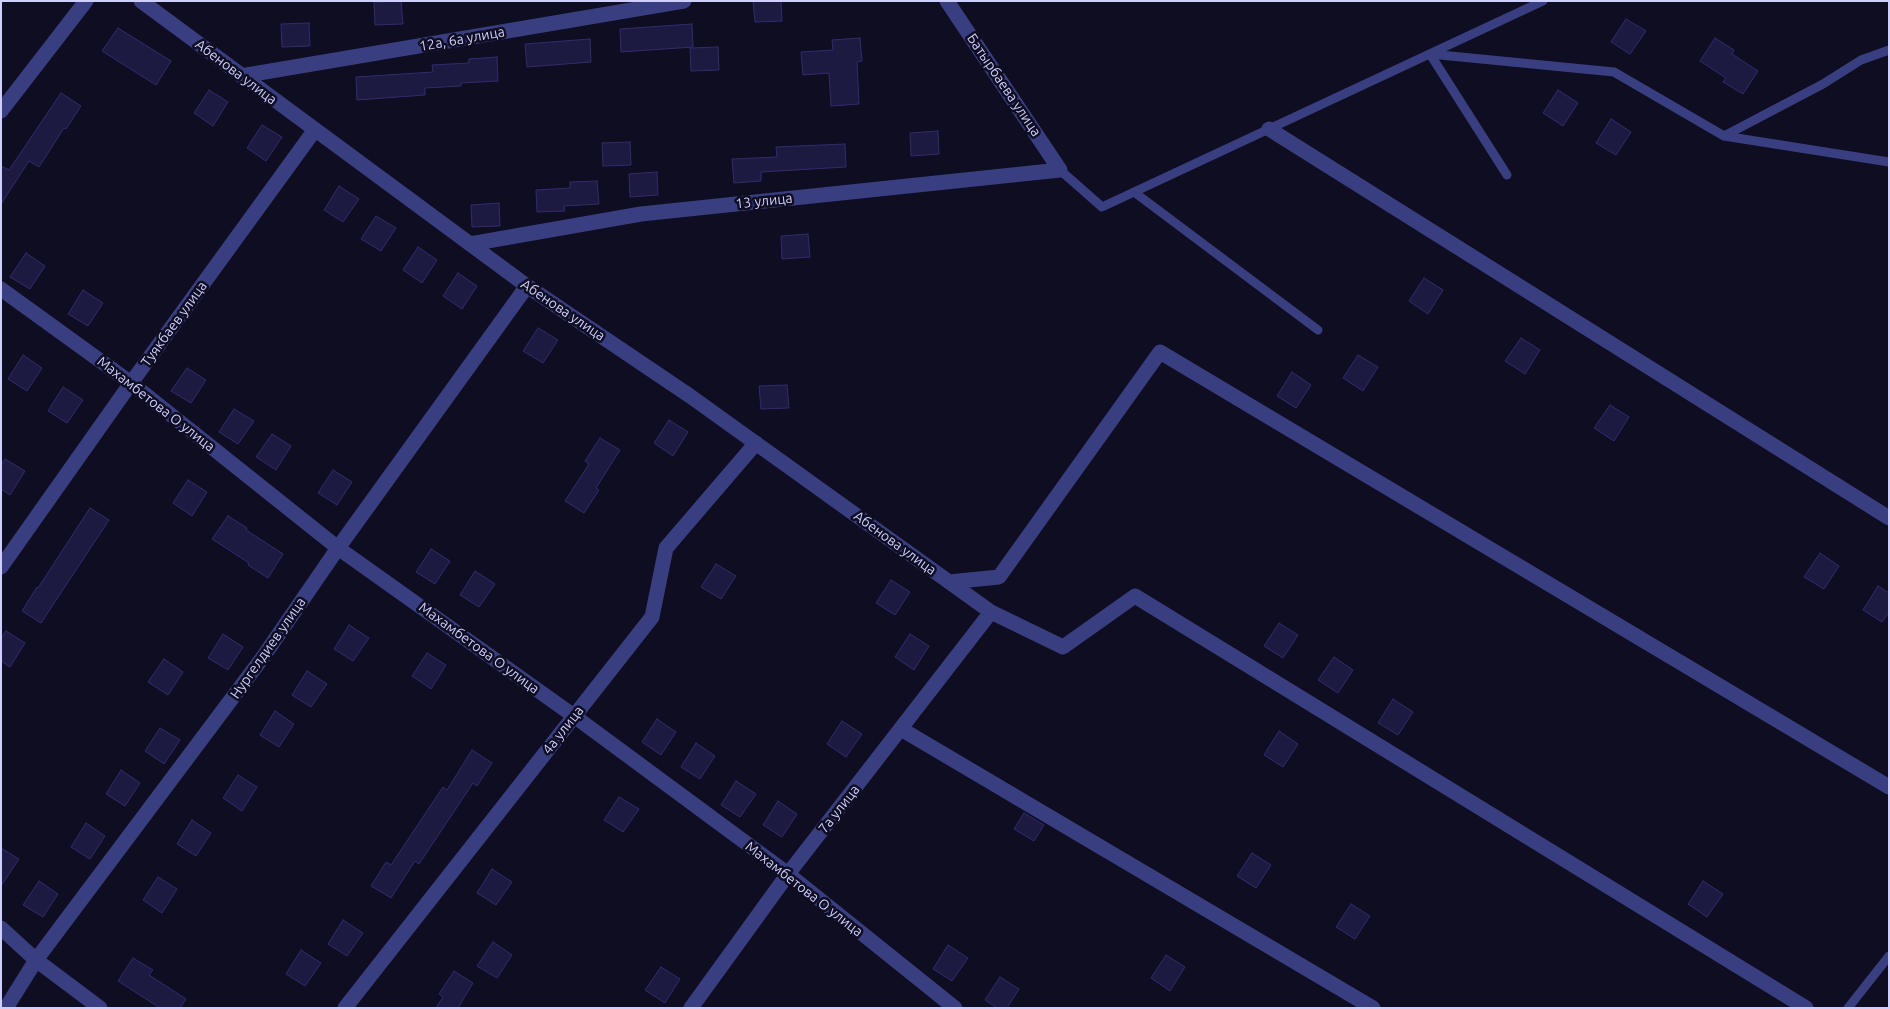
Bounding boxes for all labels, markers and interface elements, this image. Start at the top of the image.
street label: 12а, 6а улица [418,23,506,55]
street label: Батырбаева улица [963,30,1045,140]
street label: Абенова улица [192,36,280,108]
street label: 13 улица [735,190,793,212]
street label: Абенова улица [518,276,608,344]
street label: Туякбаев улица [137,278,211,370]
street label: Махамбетова О улица [94,353,218,455]
street label: Абенова улица [850,507,940,579]
street label: Нургелдиев улица [227,594,309,702]
street label: Махамбетова О улица [416,599,542,697]
street label: 4а улица [539,703,587,757]
street label: 7а улица [815,782,863,836]
street label: Махамбетова О улица [742,838,866,940]

